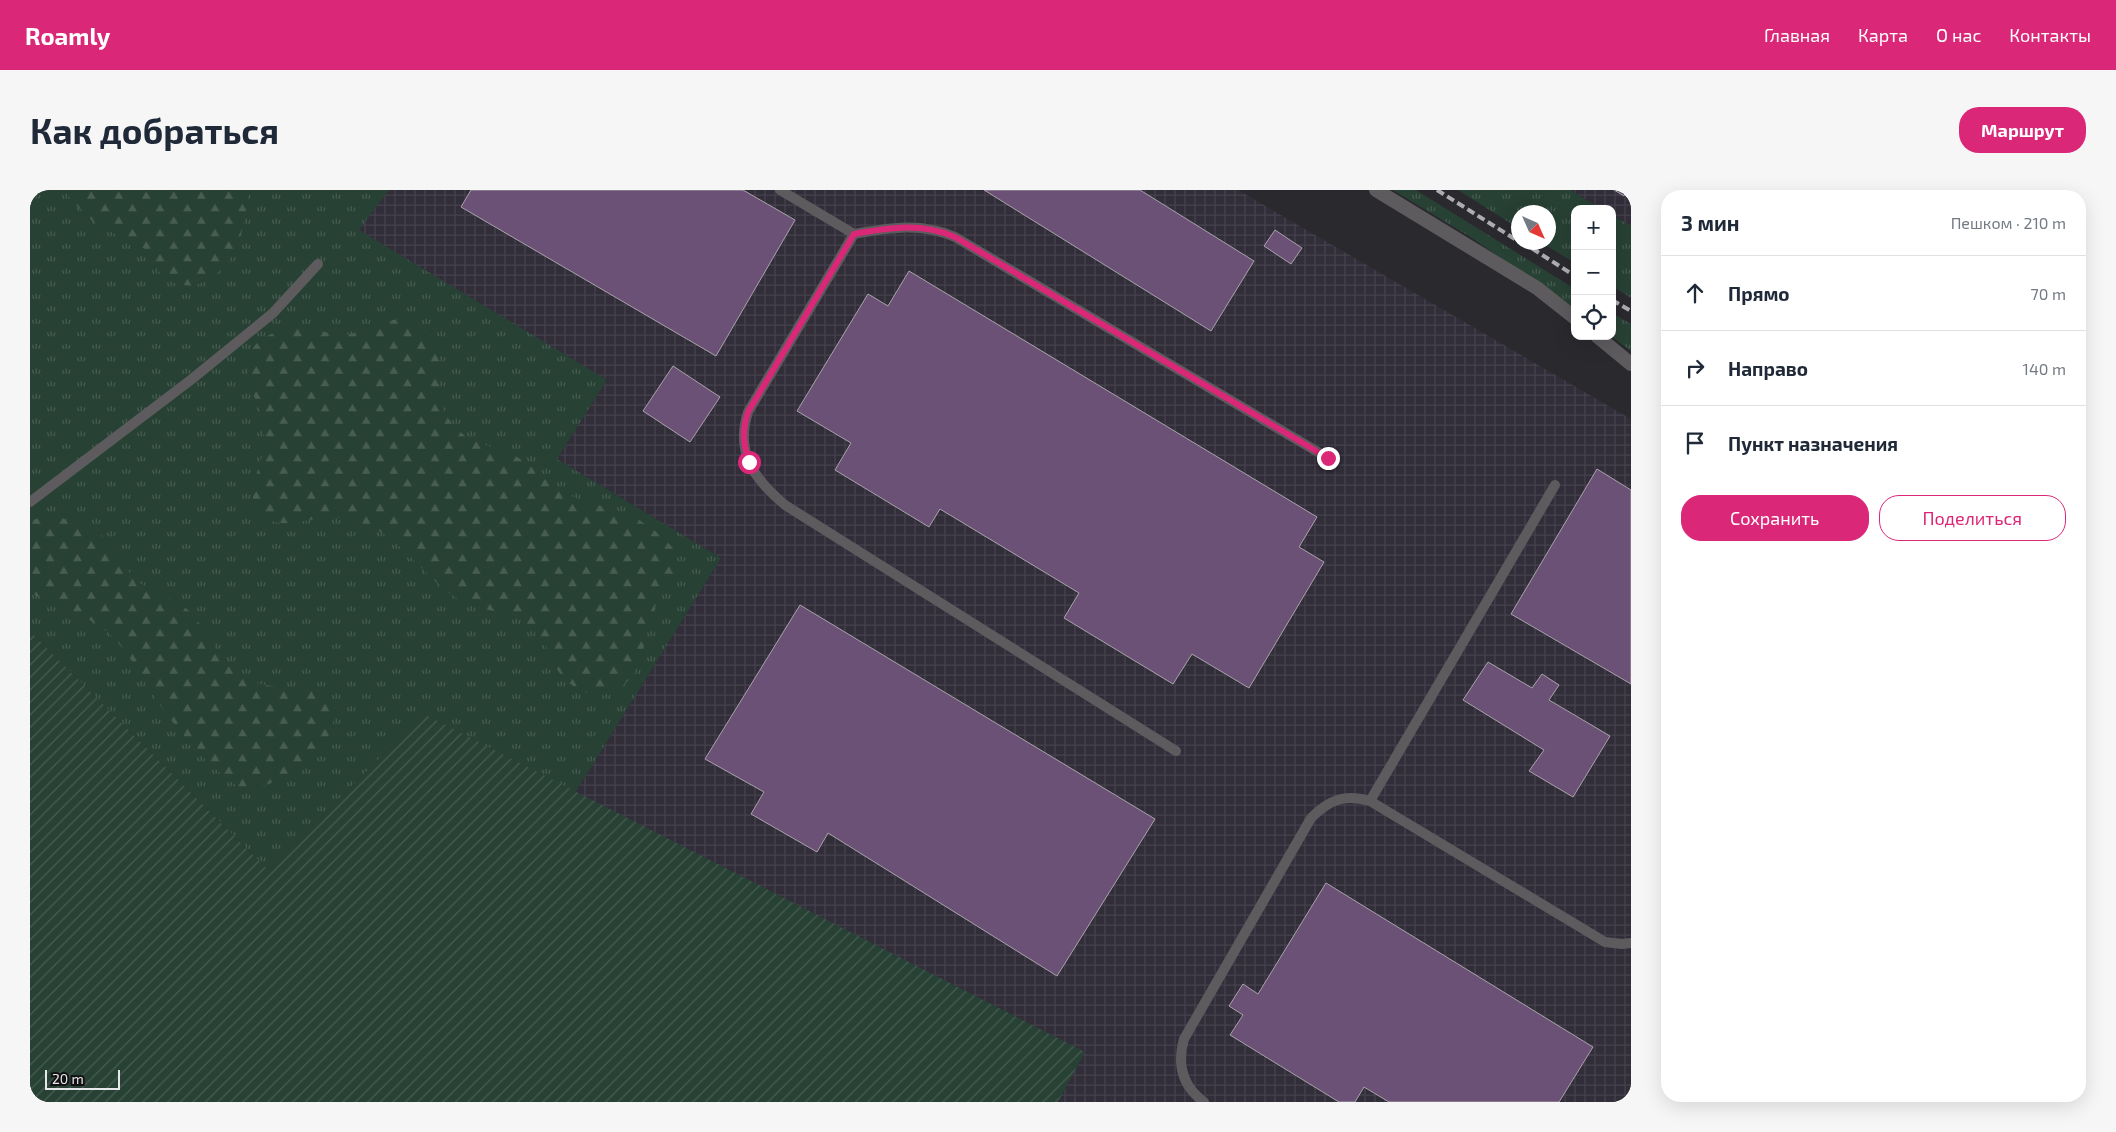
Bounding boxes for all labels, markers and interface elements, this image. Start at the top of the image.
text: Roamly [25,21,110,50]
text: Главная [1764,24,1830,46]
text: Карта [1858,24,1908,46]
text: О нас [1936,24,1981,46]
text: Контакты [2009,24,2091,46]
button: Маршрут [1959,107,2086,153]
text: Как добраться [30,109,279,151]
north arrow [1511,205,1556,250]
map controls [1571,205,1616,340]
button: + [1571,205,1616,250]
text: 3 мин [1681,210,1739,235]
text: Пешком · 210 m [1951,213,2066,232]
button: − [1571,250,1616,295]
icon: ahead [1681,279,1709,307]
text: Прямо [1728,282,1790,305]
text: 70 m [2031,284,2066,303]
button: locate [1571,295,1616,340]
icon: right [1681,354,1709,382]
text: Направо [1728,357,1808,380]
text: 140 m [2023,359,2066,378]
icon: arrive [1681,429,1709,457]
text: Пункт назначения [1728,432,1898,455]
route end [1317,447,1340,470]
route start [738,451,761,474]
button: Сохранить [1681,495,1869,541]
button: Поделиться [1879,495,2066,541]
scale bar [45,1067,120,1090]
text: 20 m [52,1070,84,1087]

